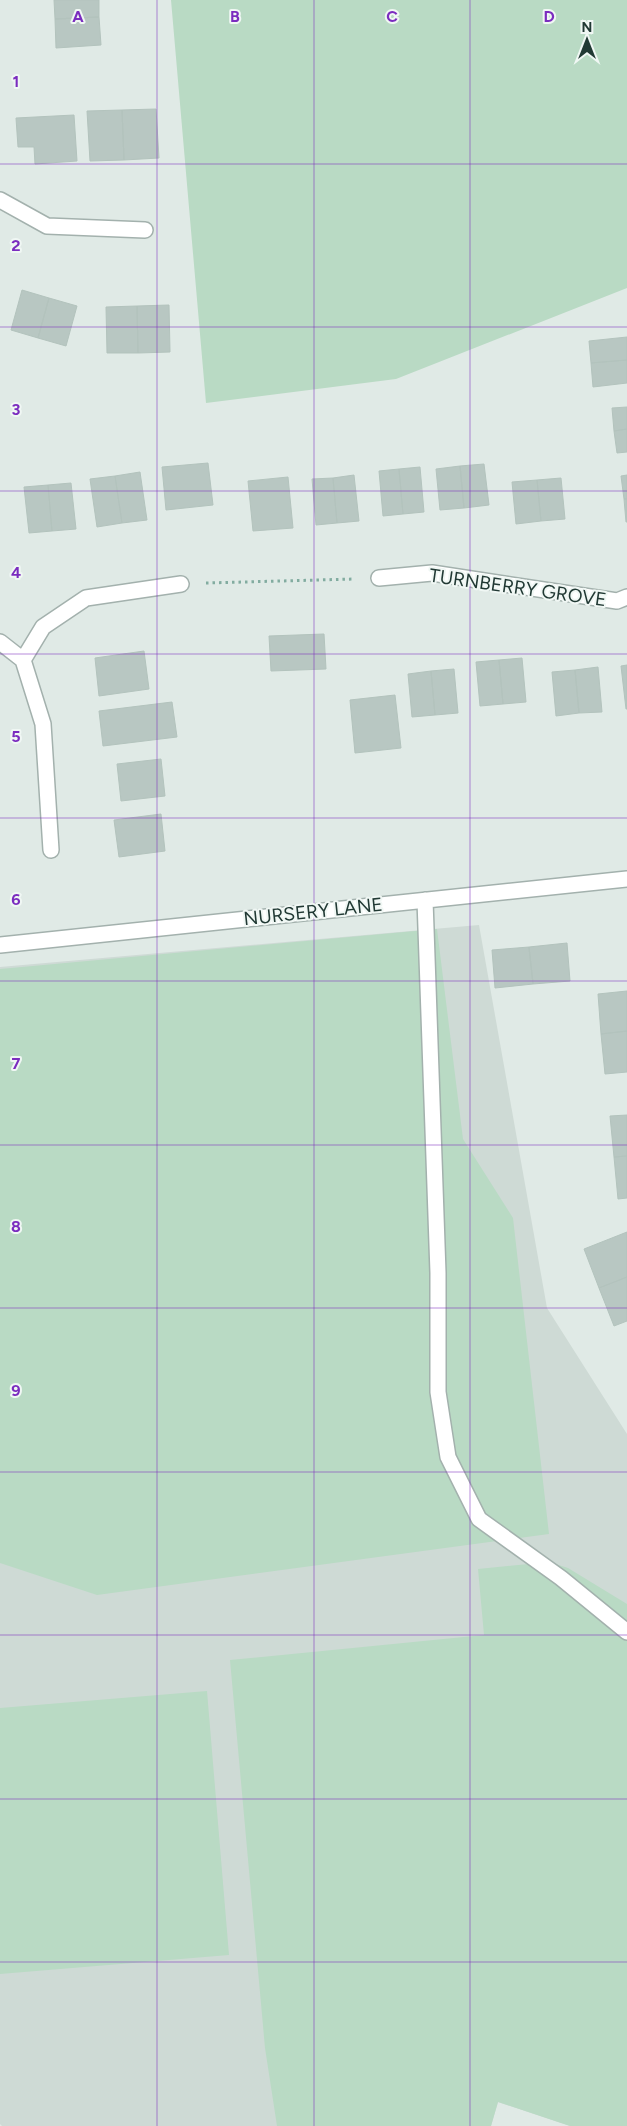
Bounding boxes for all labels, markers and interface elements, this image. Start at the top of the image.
text: A [72,7,84,26]
text: B [230,7,240,26]
text: C [386,7,398,26]
text: D [543,7,555,26]
north arrow [562,15,612,65]
text: N [582,19,592,36]
text: 1 [13,72,19,91]
text: 2 [11,236,21,255]
text: 3 [12,400,21,419]
text: 4 [11,563,21,582]
street label: TURNBERRY GROVE [428,564,608,611]
text: 5 [11,727,21,746]
text: 6 [11,890,21,909]
street label: NURSERY LANE [242,893,384,930]
text: 7 [12,1054,21,1073]
text: 8 [11,1217,21,1236]
text: 9 [11,1381,21,1400]

